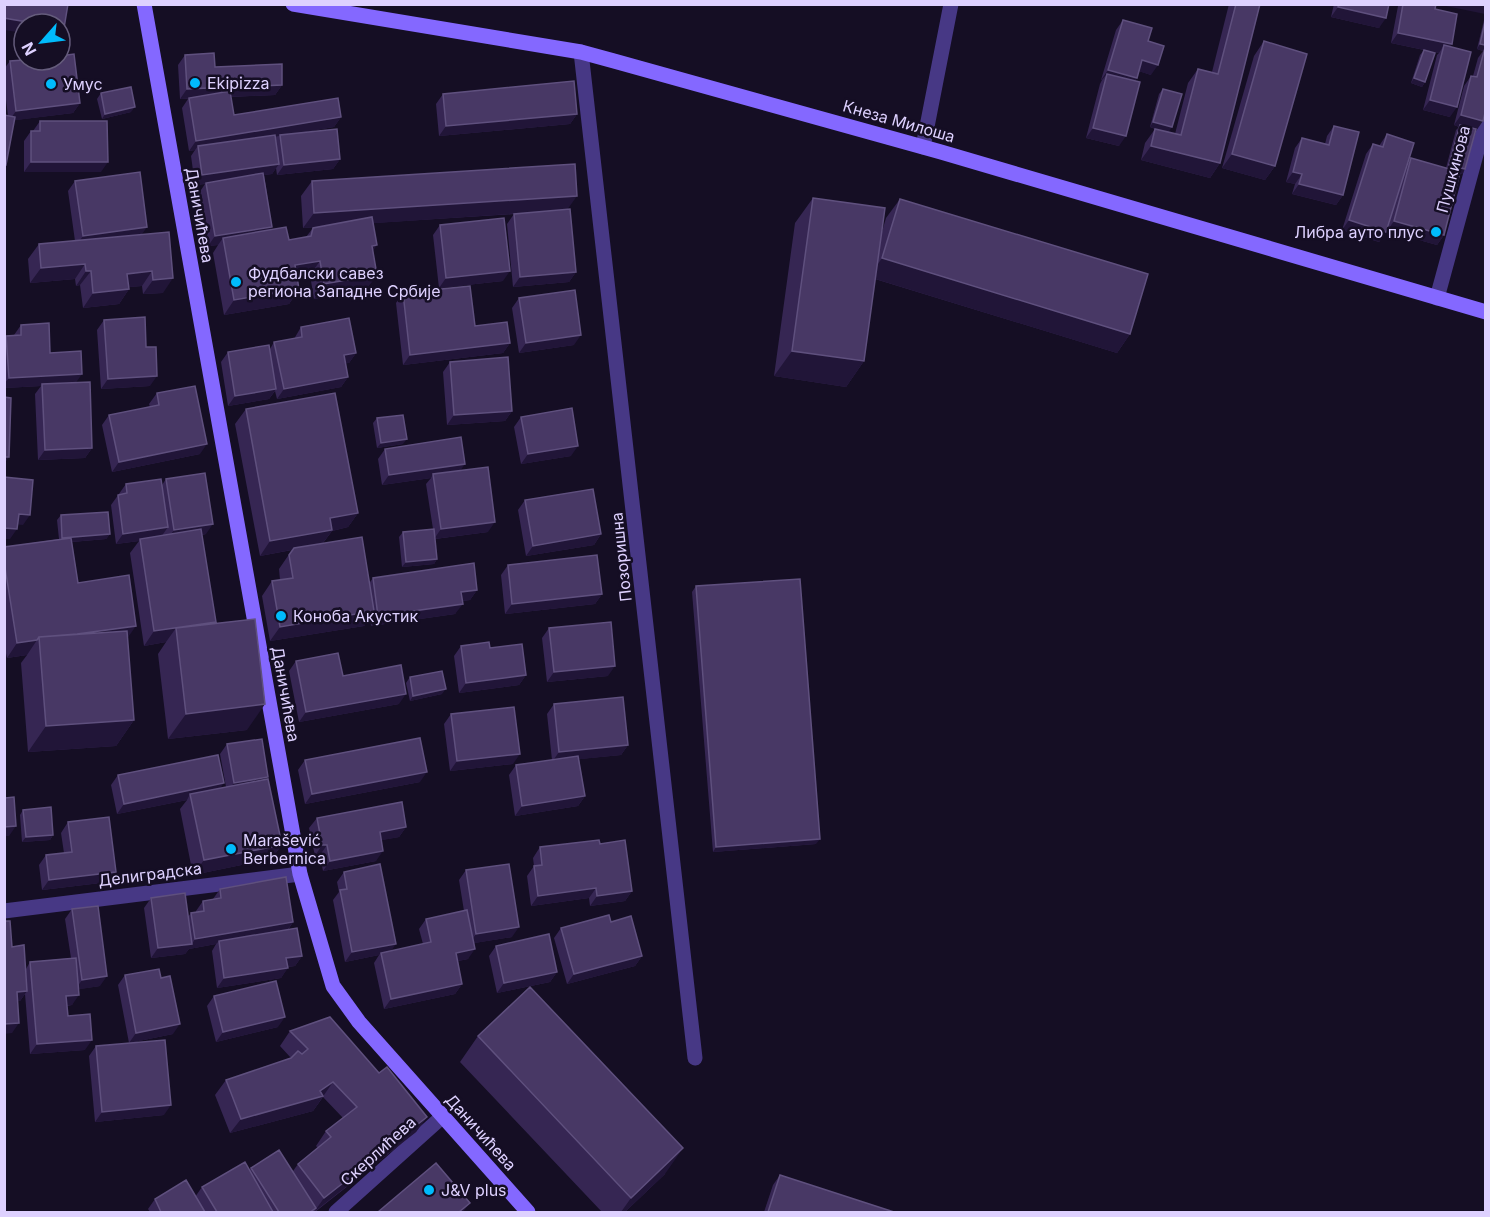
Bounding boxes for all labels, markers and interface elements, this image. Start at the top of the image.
north arrow [12,12,72,72]
text: N [17,39,40,59]
place label: Ekipizza [207,73,270,93]
place label: Умус [63,74,103,94]
marker: Ekipizza [188,76,202,90]
marker: Умус [44,77,58,91]
street label: Кнеза Милоша [841,95,957,147]
street label: Пушкинова [1432,123,1474,215]
street label: Даничићева [182,166,218,264]
place label: Либра ауто плус [1294,222,1424,242]
marker: Либра ауто плус [1429,225,1443,239]
place label: Фудбалски савез региона Западне Србије [248,263,441,301]
marker: Фудбалски савез региона Западне Србије [229,275,243,289]
street label: Позоришна [606,511,636,603]
place label: Коноба Акустик [293,606,418,626]
marker: Коноба Акустик [274,609,288,623]
street label: Даничићева [268,645,304,743]
place label: Marašević Berbernica [243,830,326,868]
marker: Marašević Berbernica [224,842,238,856]
street label: Делиградска [97,858,203,890]
street label: Даничићева [441,1089,521,1175]
street label: Скерлићева [336,1112,420,1190]
place label: J&V plus [441,1180,507,1200]
marker: J&V plus [422,1183,436,1197]

